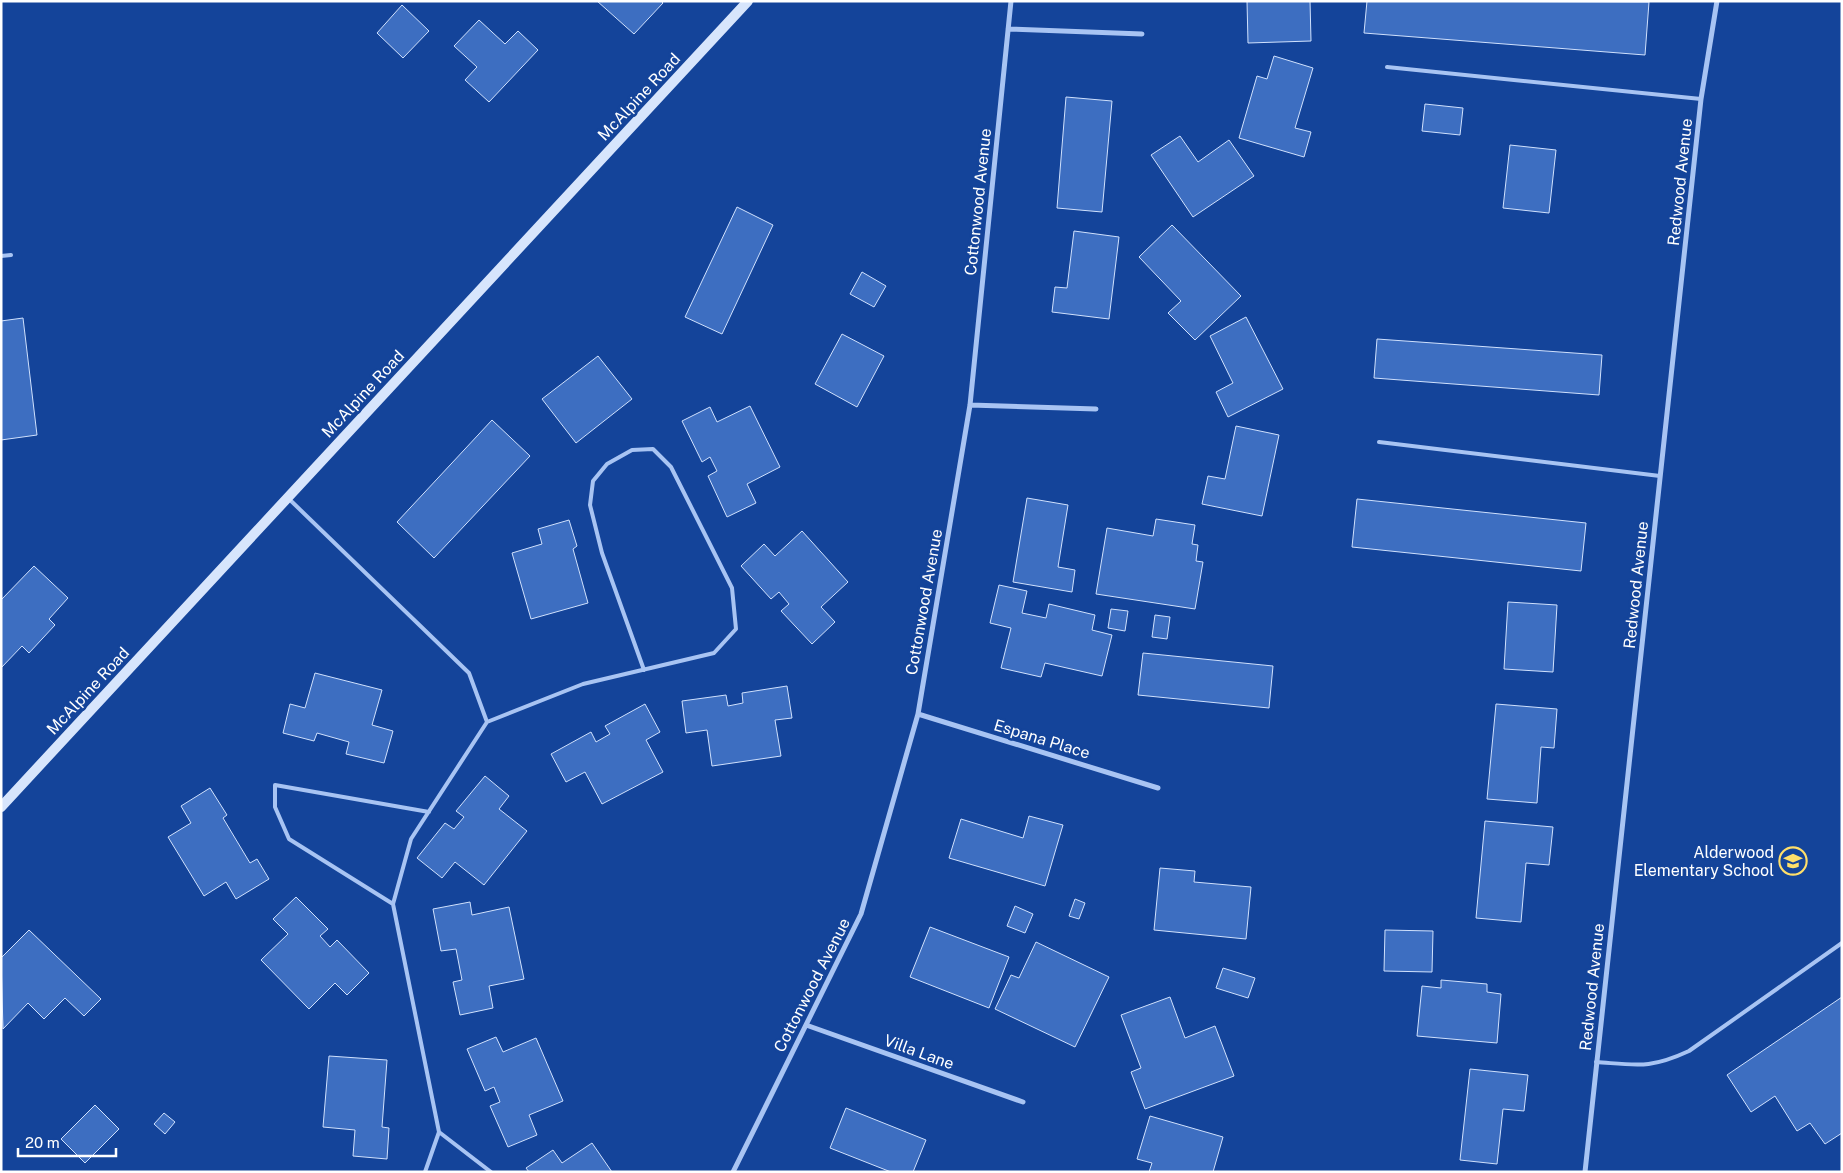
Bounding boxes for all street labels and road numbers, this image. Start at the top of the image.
street label: McAlpine Road [594,49,684,145]
street label: Redwood Avenue [1664,117,1696,247]
street label: Cottonwood Avenue [961,127,995,277]
street label: McAlpine Road [318,346,408,442]
street label: Redwood Avenue [1620,520,1652,650]
street label: Cottonwood Avenue [902,528,946,676]
street label: McAlpine Road [43,643,133,739]
street label: Espana Place [992,715,1092,763]
street label: Cottonwood Avenue [770,915,854,1055]
street label: Redwood Avenue [1576,922,1608,1052]
street label: Villa Lane [881,1031,957,1073]

